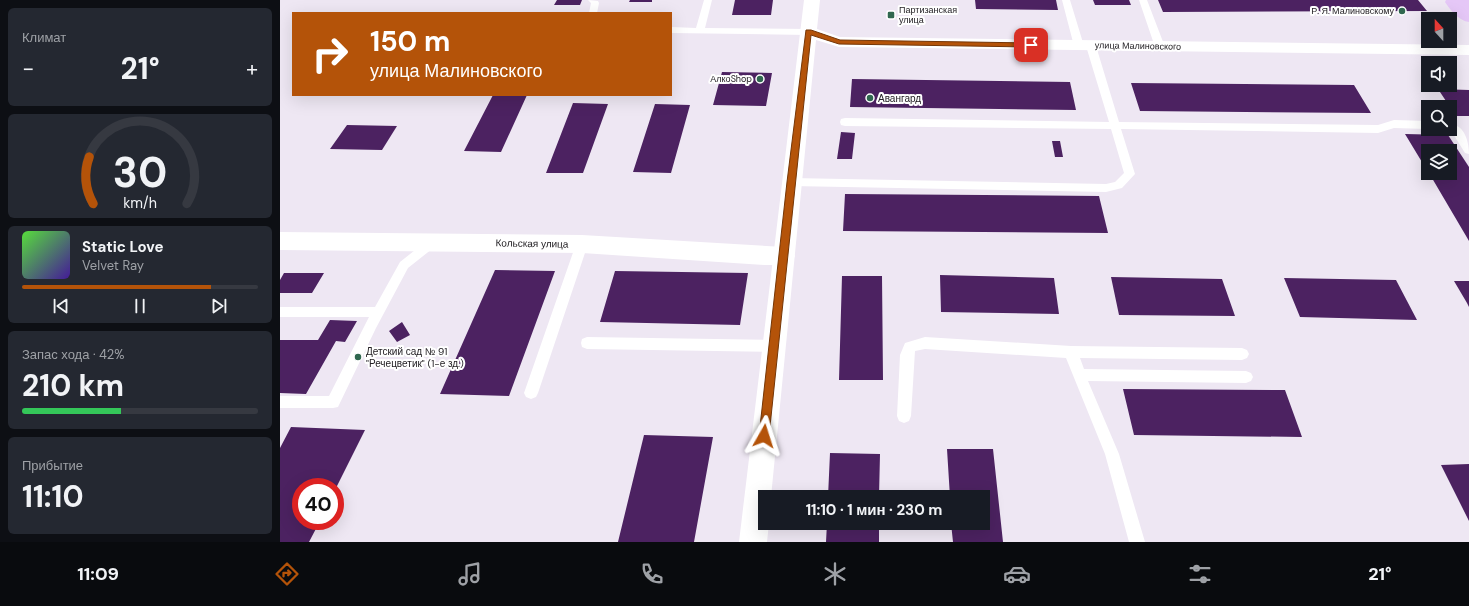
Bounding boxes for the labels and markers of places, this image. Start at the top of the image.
place label: Партизанская улица [899,4,957,26]
place label: Р. Я. Малиновскому [1311,5,1394,17]
marker: Р. Я. Малиновскому [1397,6,1407,16]
marker: Партизанская улица [886,10,896,20]
pin [1014,28,1048,62]
place label: АлкоShop [710,73,752,85]
marker: АлкоShop [755,74,765,84]
place label: Авангард [878,92,921,105]
marker: Авангард [865,93,875,103]
place label: Детский сад № 91 "Речецветик" (1-е зд.) [366,345,464,370]
marker: Детский сад № 91 "Речецветик" (1-е зд.) [353,352,363,362]

